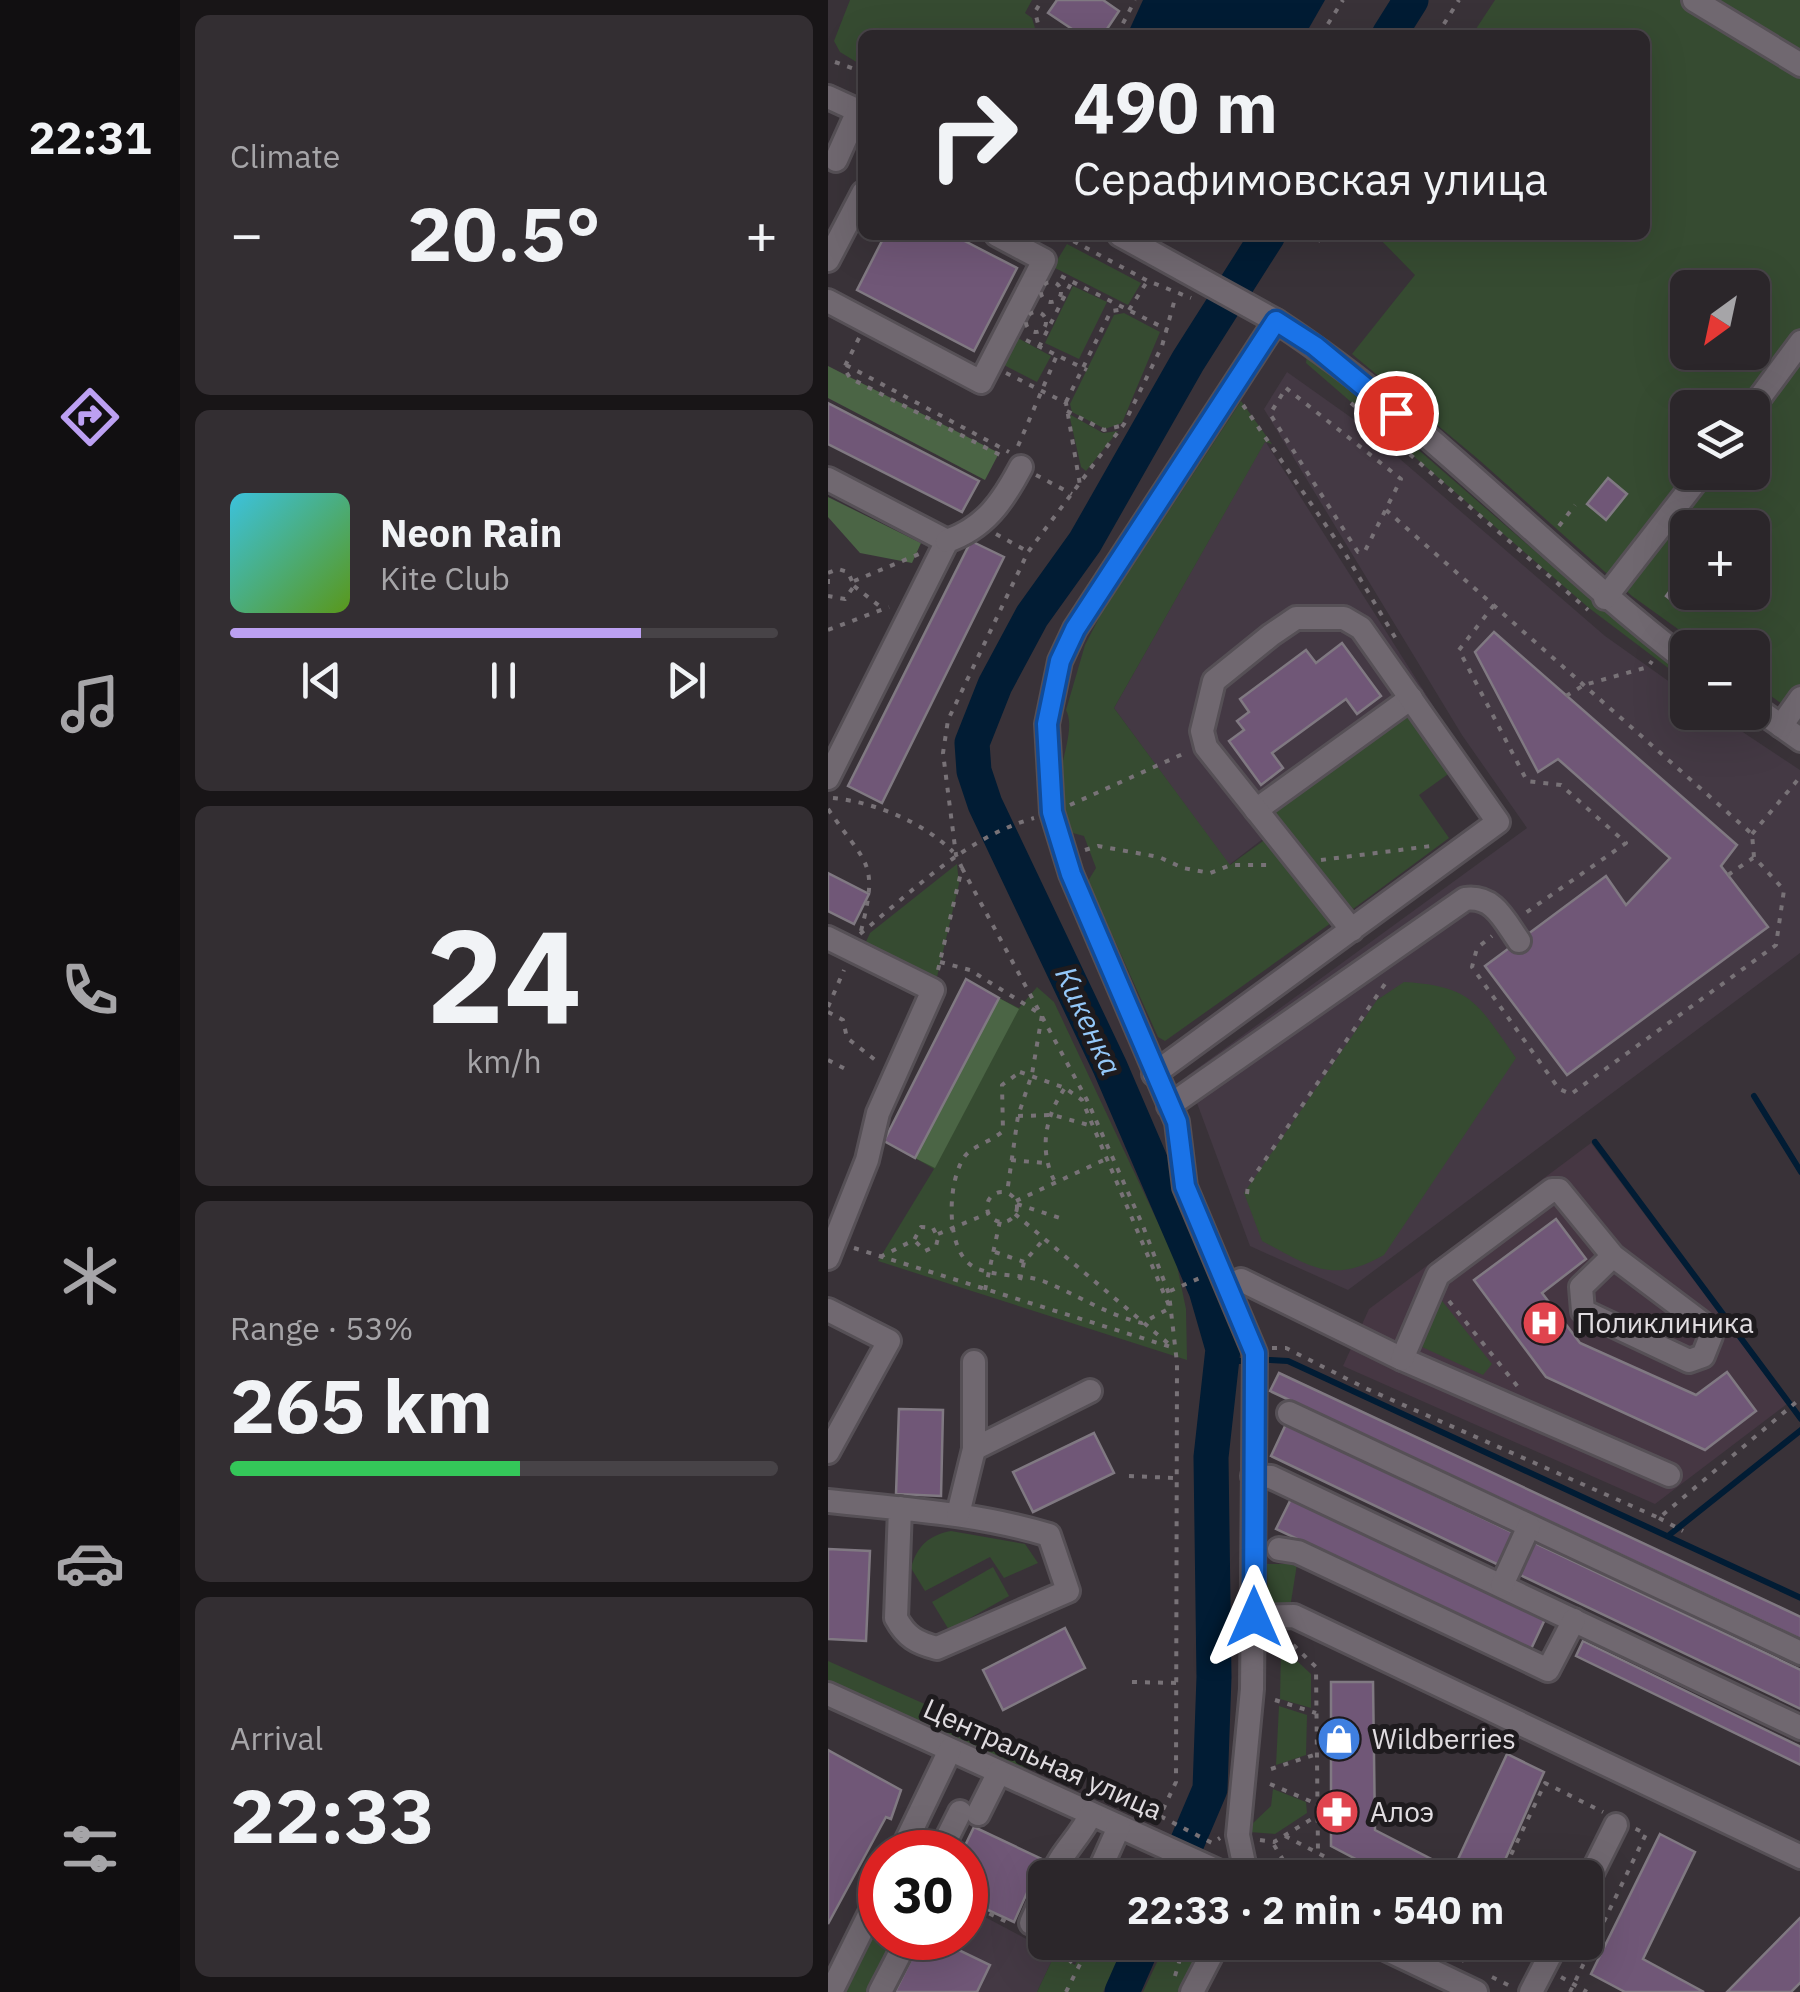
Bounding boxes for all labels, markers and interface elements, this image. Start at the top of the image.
text: 490 m [1073,61,1278,152]
icon: right [908,70,1038,200]
text: 22:31 [29,108,151,166]
text: Climate [230,135,340,177]
text: Серафимовская улица [1073,149,1548,207]
text: 20.5° [407,184,601,282]
text: − [230,198,263,269]
text: + [745,198,778,269]
north arrow [1670,270,1770,370]
map controls [1670,270,1770,730]
pin [1354,371,1439,456]
icon: directions [55,382,125,452]
icon: arrive [1369,386,1424,441]
button: layers [1670,390,1770,490]
text: Neon Rain [380,508,562,557]
button: + [1670,510,1770,610]
text: Kite Club [380,557,510,599]
button: − [1670,630,1770,730]
icon: previous [294,653,349,708]
icon: pause [476,653,531,708]
icon: next [659,653,714,708]
icon: music [55,669,125,739]
text: 24 [426,890,582,1059]
icon: phone [55,955,125,1025]
water label: Кикенка [1047,960,1131,1081]
text: km/h [466,1040,542,1082]
icon: climate [55,1241,125,1311]
hospital icon: Поликлиника [1521,1300,1567,1346]
place label: Поликлиника [1576,1304,1754,1341]
text: Range · 53% [230,1307,413,1349]
text: 265 km [230,1356,493,1454]
icon: car [55,1528,125,1598]
position arrow [1202,1565,1306,1669]
street label: Центральная улица [918,1689,1169,1828]
shop icon: Wildberries [1316,1716,1362,1762]
text: Arrival [230,1717,323,1759]
place label: Wildberries [1372,1720,1516,1757]
text: 22:33 [230,1766,435,1864]
pharmacy icon: Алоэ [1314,1789,1360,1835]
place label: Алоэ [1370,1793,1434,1830]
icon: filters [55,1814,125,1884]
speed limit sign: 30 [858,1830,988,1960]
text: 22:33 · 2 min · 540 m [1127,1885,1504,1934]

